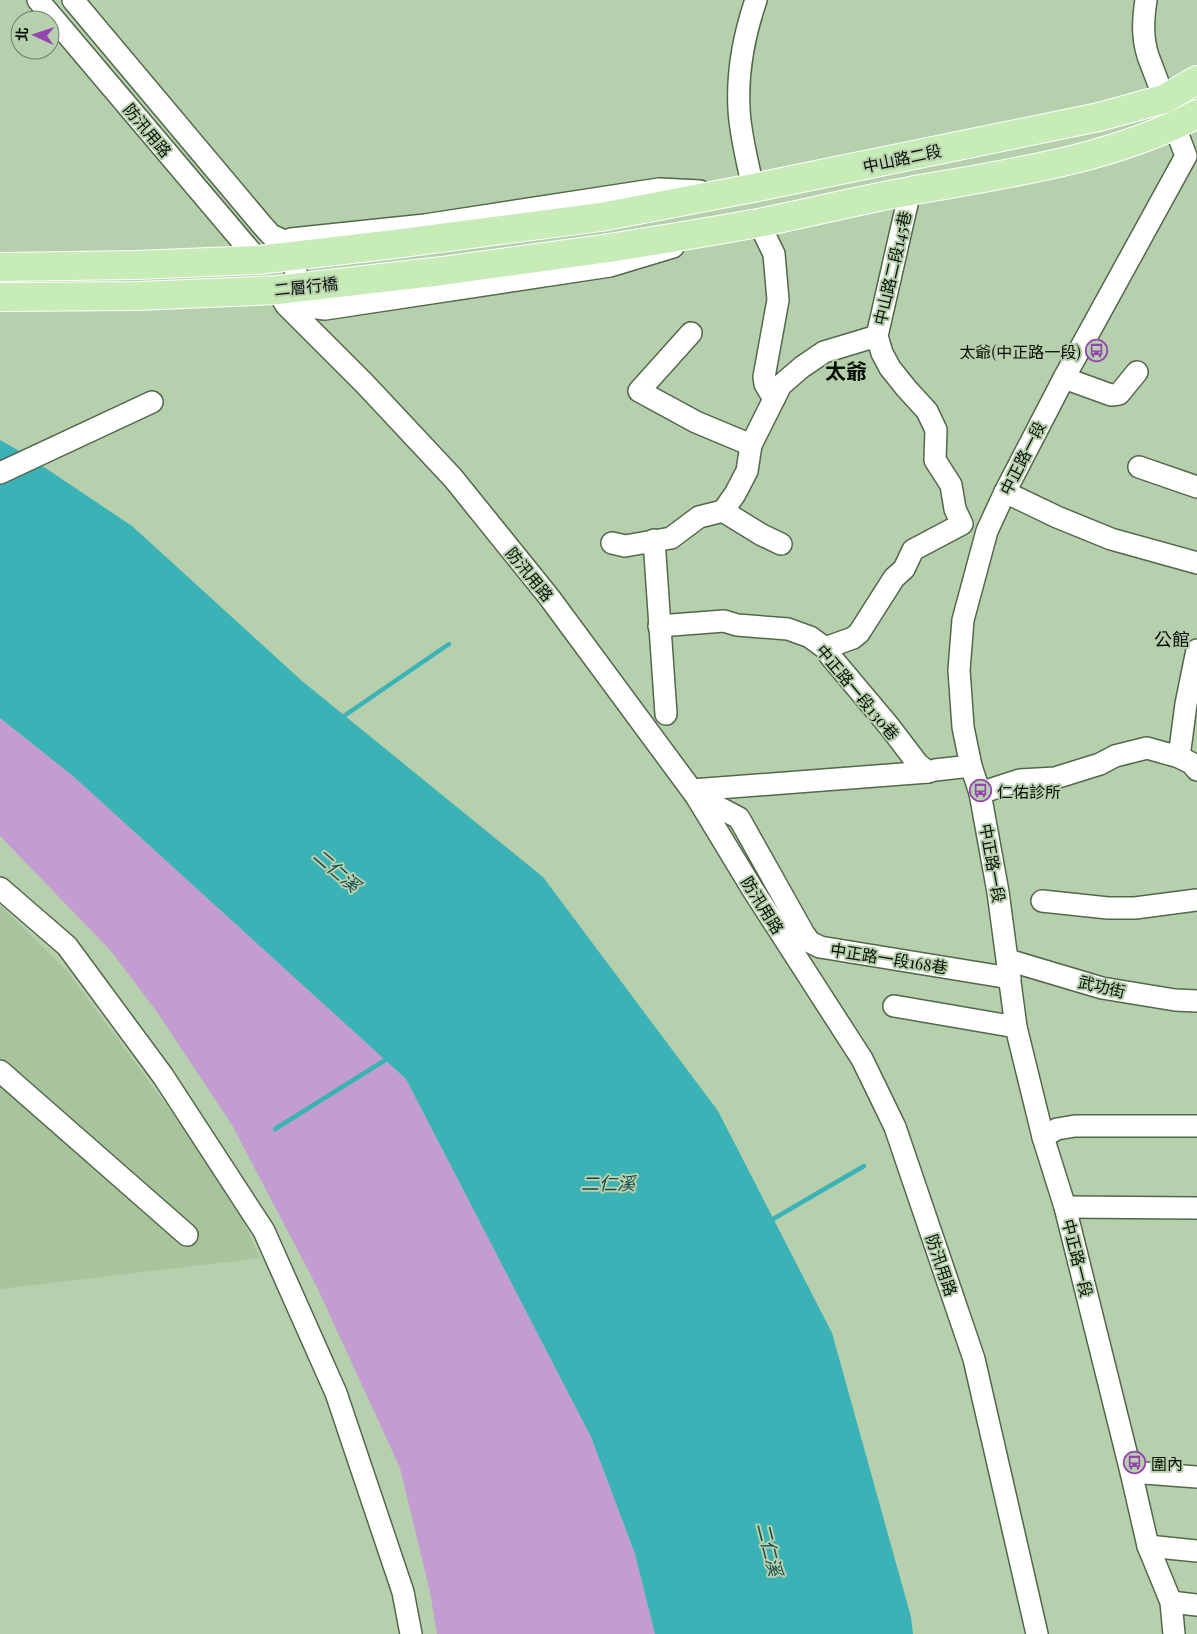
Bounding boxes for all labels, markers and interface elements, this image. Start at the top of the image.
north arrow [10,10,60,60]
text: 北 [12,27,31,42]
street label: 防汛用路 [119,99,177,161]
street label: 中山路二段 [861,139,943,177]
street label: 中山路二段145巷 [869,209,915,327]
street label: 二層行橋 [273,272,339,300]
bus stop icon: 太爺(中正路一段) [1085,339,1109,363]
place label: 太爺(中正路一段) [960,341,1081,362]
district label: 太爺 [825,356,867,384]
street label: 中正路一段 [994,418,1050,498]
street label: 防汛用路 [502,543,558,605]
district label: 公館 [1154,627,1190,651]
street label: 中正路一段130巷 [812,640,904,744]
bus stop icon: 仁佑診所 [969,779,993,803]
place label: 仁佑診所 [997,781,1061,802]
street label: 中正路一段 [976,822,1010,904]
water label: 二仁溪 [309,843,368,899]
street label: 防汛用路 [737,872,789,938]
street label: 中正路一段168巷 [829,938,949,978]
street label: 武功街 [1076,970,1128,1002]
water label: 二仁溪 [581,1171,638,1195]
street label: 中正路一段 [1058,1217,1098,1299]
street label: 防汛用路 [922,1231,962,1299]
bus stop icon: 圍內 [1123,1451,1147,1475]
place label: 圍內 [1151,1453,1183,1474]
water label: 二仁溪 [752,1520,789,1581]

